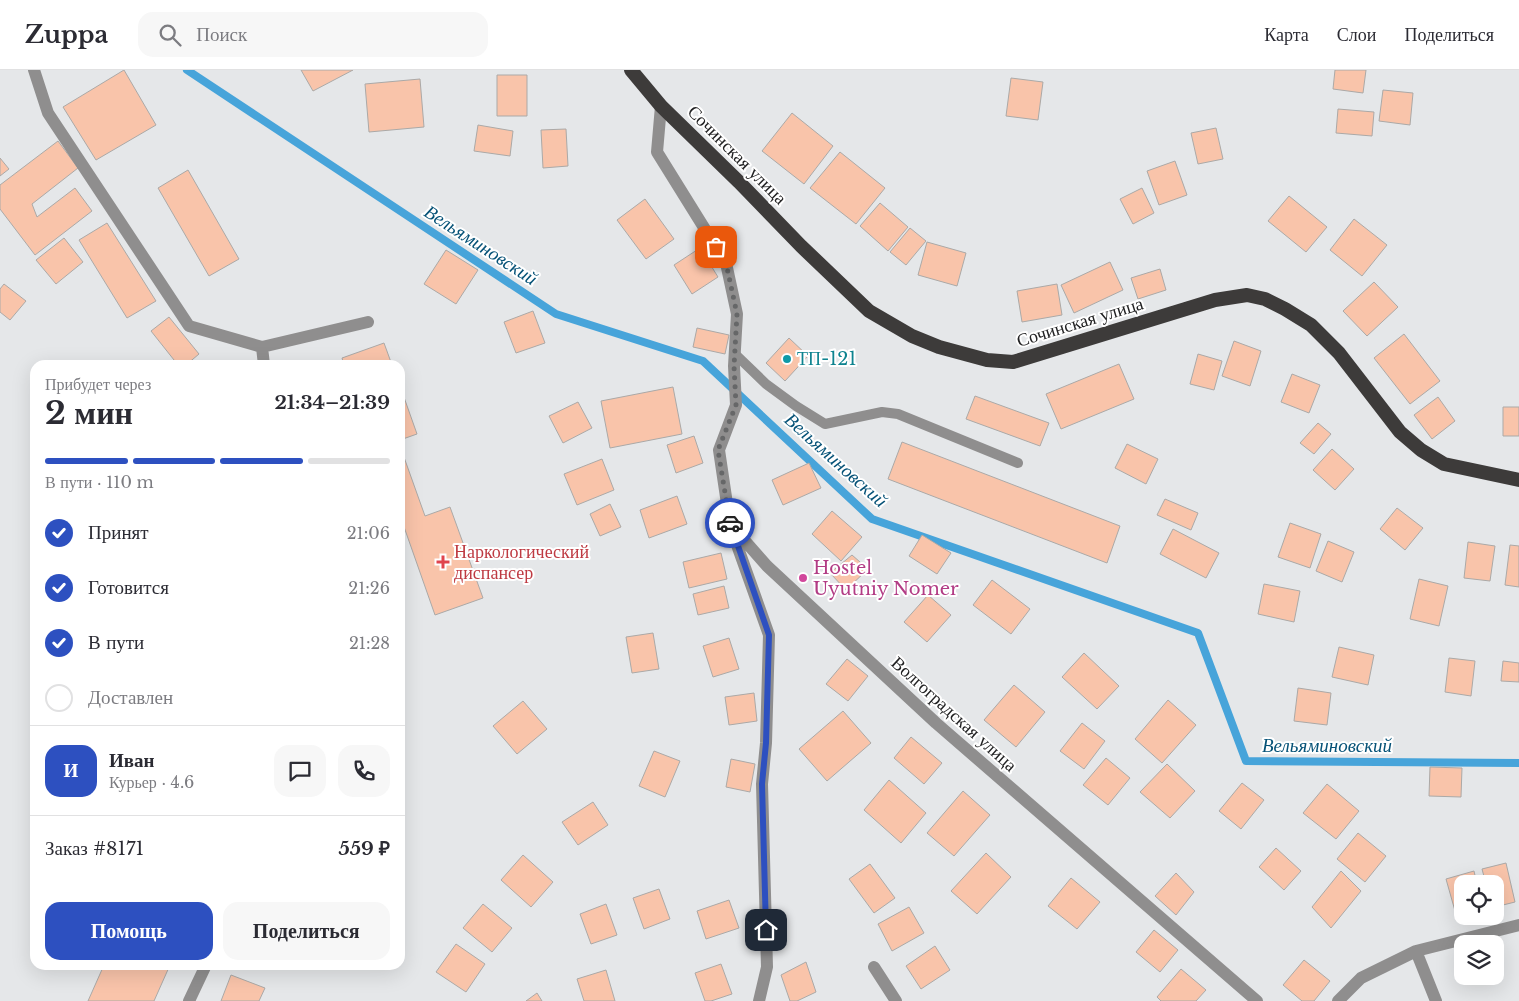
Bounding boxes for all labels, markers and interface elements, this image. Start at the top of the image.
search box [138,12,488,57]
text: Zuppa [25,20,108,49]
icon: search [156,21,184,49]
text: Поиск [196,23,247,46]
text: Карта [1264,24,1309,46]
text: Слои [1337,24,1376,46]
text: Поделиться [1404,24,1494,46]
street label: Сочинская улица [683,101,791,209]
water label: Вельяминовский [420,200,542,290]
pin [695,226,737,268]
icon: bag [702,233,730,261]
street label: Сочинская улица [1014,292,1146,352]
place label: ТП-121 [797,348,856,370]
marker: ТП-121 [781,353,793,365]
text: Прибудет через [45,374,151,394]
text: 21:34–21:39 [274,391,390,414]
text: 2 мин [45,393,133,433]
water label: Вельяминовский [780,408,892,512]
text: В пути · 110 m [45,472,154,492]
courier [705,498,755,548]
icon: car [716,509,744,537]
icon: check [45,519,73,547]
text: Принят [88,521,149,544]
text: 21:06 [347,523,390,543]
place label: Наркологический диспансер [454,541,589,584]
marker: Наркологический диспансер [436,555,450,569]
place label: Hostel Uyutniy Nomer [813,557,959,600]
marker: Hostel Uyutniy Nomer [797,572,809,584]
icon: check [45,574,73,602]
text: Готовится [88,576,169,599]
text: 21:26 [348,578,390,598]
icon: check [45,629,73,657]
text: В пути [88,631,144,654]
text: 21:28 [349,633,390,653]
street label: Волгоградская улица [887,652,1021,776]
text: Доставлен [88,686,173,709]
water label: Вельяминовский [1262,734,1393,757]
button: chat [274,745,326,797]
button: phone [338,745,390,797]
text: Иван [109,749,155,772]
text: И [64,759,78,782]
text: Курьер · 4.6 [109,772,194,792]
text: Заказ #8171 [45,837,144,860]
text: 559 ₽ [338,837,390,860]
map controls [1454,875,1504,985]
button: locate [1454,875,1504,925]
button: Помощь [45,902,213,960]
button: Поделиться [223,902,390,960]
pin [745,909,787,951]
icon: home [752,916,780,944]
button: layers [1454,935,1504,985]

